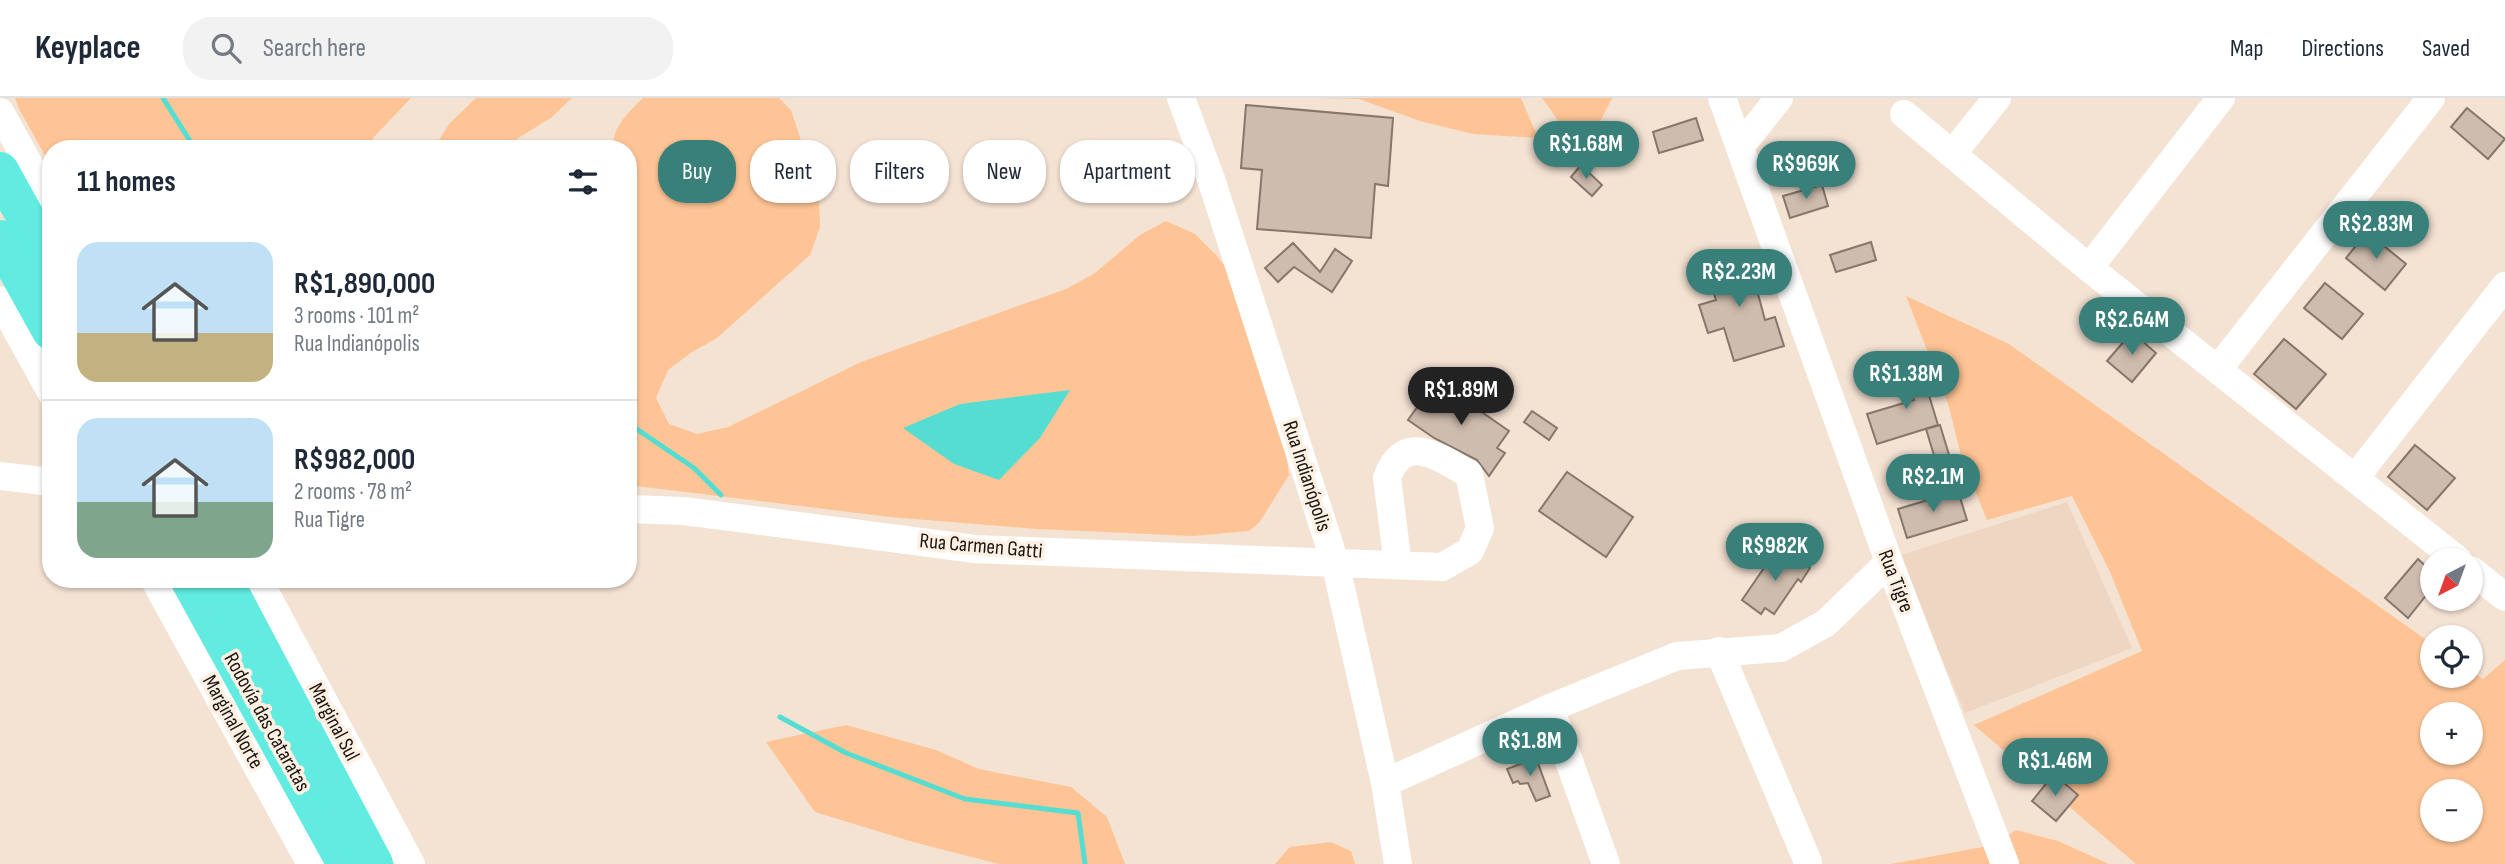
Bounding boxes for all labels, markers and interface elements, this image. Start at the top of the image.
search box [183,17,673,80]
text: Keyplace [35,28,141,68]
icon: search [207,29,245,67]
text: Search here [263,33,366,64]
text: Map [2230,34,2263,63]
text: Directions [2301,34,2384,63]
text: Saved [2422,34,2470,63]
pin: R$1.68M [1521,122,1651,181]
text: R$1.68M [1549,130,1623,158]
chip: Buy [658,140,736,203]
chip: Rent [750,140,836,203]
chip: Filters [850,140,949,203]
chip: New [963,140,1046,203]
chip: Apartment [1060,140,1195,203]
pin: R$969K [1749,141,1863,201]
text: R$969K [1773,150,1839,178]
icon: filters [564,163,602,201]
text: 11 homes [77,164,176,200]
pin: R$2.83M [2311,202,2441,261]
text: R$2.83M [2339,210,2413,238]
pin: R$2.23M [1674,250,1804,309]
text: R$2.23M [1702,258,1776,286]
text: R$1,890,000 [294,266,435,302]
icon: home [133,270,217,354]
pin: R$2.64M [2067,298,2197,357]
text: 3 rooms · 101 m² [294,302,419,330]
text: R$2.64M [2095,306,2169,334]
text: Rua Indianópolis [294,330,420,358]
pin: R$1.38M [1841,352,1971,411]
text: R$1.38M [1869,360,1943,388]
pin: R$1.89M [1396,368,1526,427]
text: R$1.89M [1424,376,1498,404]
street label: Rua Indianópolis [1277,418,1337,534]
text: R$982,000 [294,442,415,478]
icon: home [133,446,217,530]
pin: R$2.1M [1876,454,1990,514]
text: R$2.1M [1902,463,1964,491]
text: 2 rooms · 78 m² [294,478,412,506]
text: Rua Tigre [294,506,365,534]
pin: R$982K [1718,524,1832,583]
street label: Rua Carmen Gatti [919,528,1043,564]
text: R$982K [1742,532,1808,560]
street label: Rua Tigre [1873,546,1919,616]
north arrow [2420,548,2483,611]
map controls [2420,548,2483,842]
button: locate [2420,625,2483,688]
street label: Rodovía das Cataratas [219,648,315,796]
street label: Marginal Norte [197,671,269,773]
street label: Marginal Sul [303,679,365,765]
button: + [2420,702,2483,765]
pin: R$1.8M [1473,718,1587,778]
text: R$1.8M [1498,727,1562,755]
pin: R$1.46M [1990,738,2120,798]
text: R$1.46M [2018,747,2092,775]
button: − [2420,779,2483,842]

